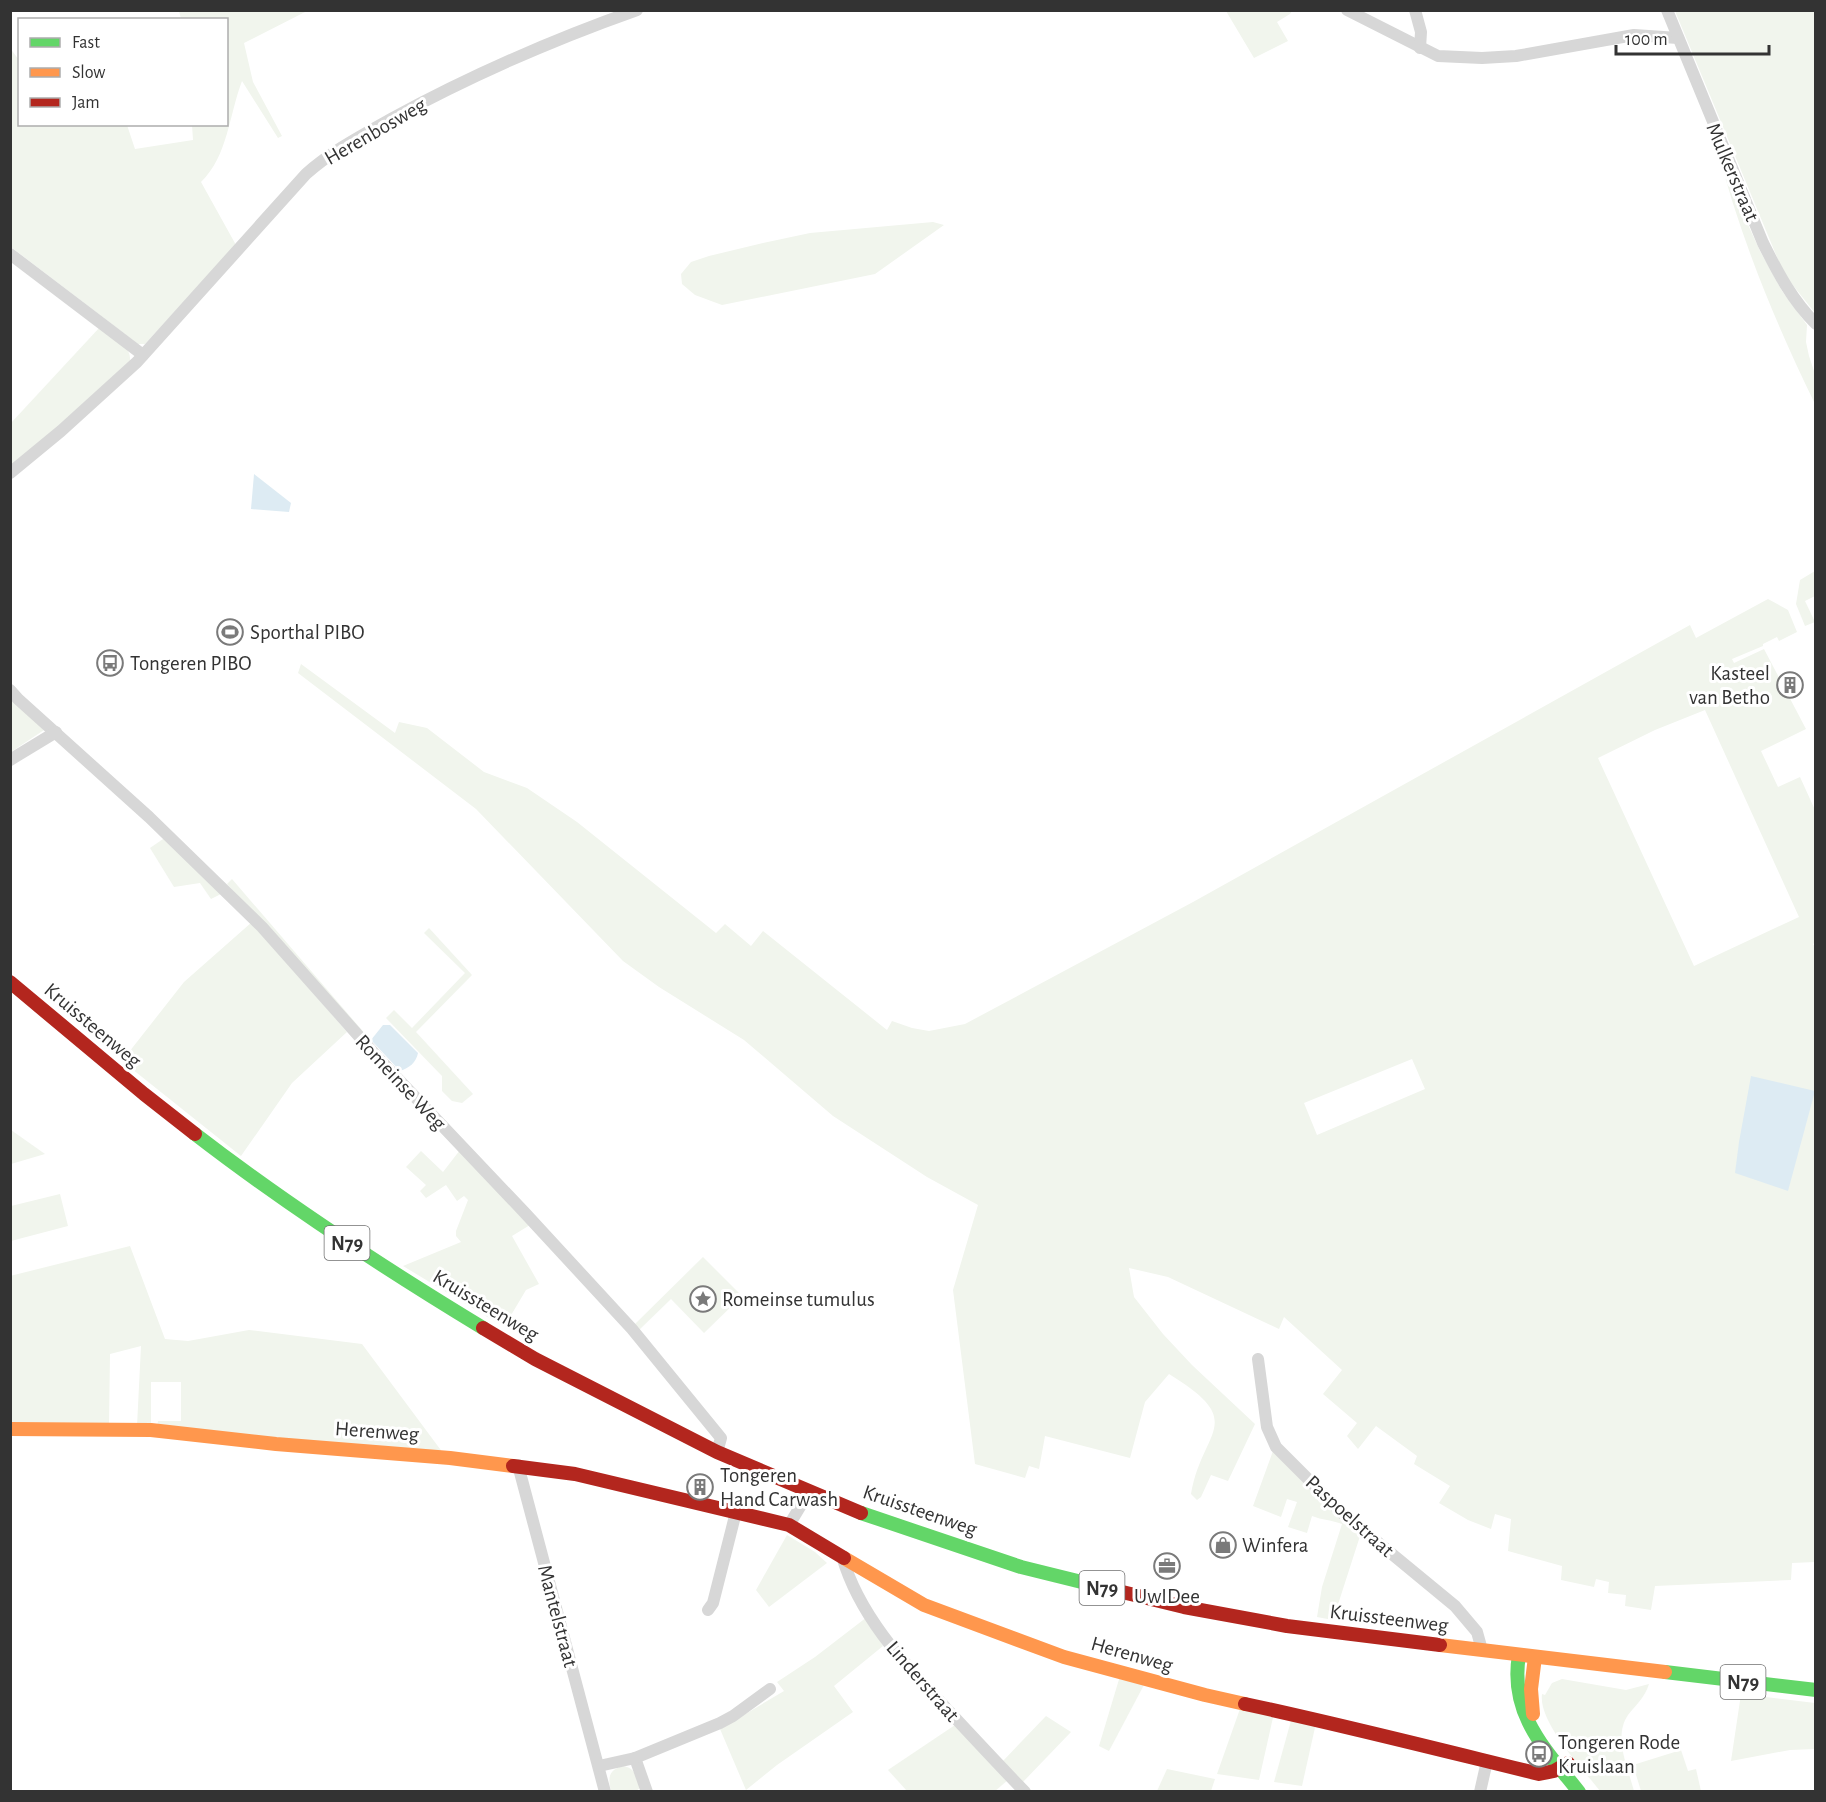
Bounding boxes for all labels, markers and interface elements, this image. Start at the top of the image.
legend [18,18,228,126]
scale bar [1616,18,1769,56]
text: 100 m [1625,31,1668,49]
text: Fast [72,34,100,52]
text: Slow [72,64,105,82]
text: Jam [72,94,100,112]
street label: Herenbosweg [321,94,430,169]
street label: Mulkerstraat [1702,120,1763,225]
sports icon: Sporthal PIBO [215,617,245,647]
place label: Sporthal PIBO [250,622,365,643]
bus stop icon: Tongeren PIBO [95,648,125,678]
place label: Tongeren PIBO [130,653,252,674]
place label: Kasteel van Betho [1689,663,1770,708]
building icon: Kasteel van Betho [1775,670,1805,700]
street label: Kruissteenweg [40,979,146,1072]
street label: Romeinse Weg [351,1031,450,1135]
road number: N79 [324,1226,370,1260]
street label: Kruissteenweg [429,1266,543,1346]
place icon: Romeinse tumulus [688,1284,718,1314]
place label: Romeinse tumulus [722,1289,875,1310]
street label: Herenweg [334,1418,420,1445]
place label: Tongeren Hand Carwash [720,1465,838,1510]
street label: Paspoelstraat [1301,1471,1398,1561]
building icon: Tongeren Hand Carwash [685,1472,715,1502]
street label: Kruissteenweg [860,1481,980,1540]
shop icon: Winfera [1208,1530,1238,1560]
place label: Winfera [1242,1535,1309,1556]
office icon: UwIDee [1152,1551,1182,1581]
street label: Mantelstraat [534,1563,581,1670]
road number: N79 [1080,1571,1124,1605]
place label: UwIDee [1134,1586,1200,1607]
street label: Kruissteenweg [1329,1601,1450,1636]
street label: Herenweg [1089,1633,1176,1676]
street label: Linderstraat [882,1637,963,1726]
road number: N79 [1720,1665,1766,1699]
place label: Tongeren Rode Kruislaan [1558,1732,1680,1777]
bus stop icon: Tongeren Rode Kruislaan [1524,1739,1554,1769]

